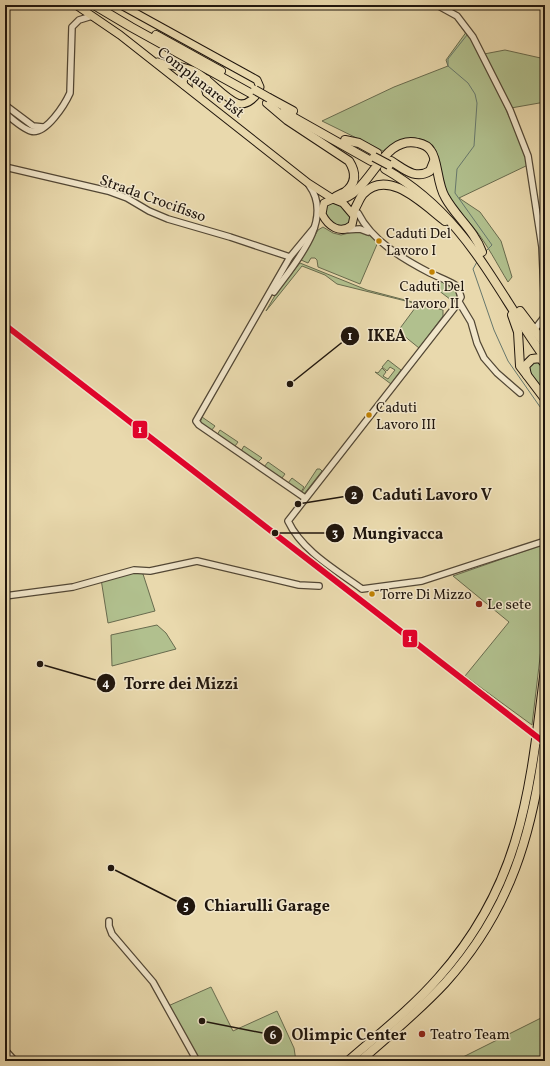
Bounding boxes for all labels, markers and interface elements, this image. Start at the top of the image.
street label: Complanare Est [152,43,248,124]
street label: Strada Crocifisso [96,170,209,228]
place label: Caduti Del Lavoro I [386,225,451,261]
marker: Caduti Del Lavoro I [374,236,384,246]
marker: Caduti Del Lavoro II [427,267,437,277]
place label: Caduti Del Lavoro II [400,278,464,314]
callout: IKEA [340,322,415,350]
text: IKEA [368,326,407,348]
text: 1 [348,329,353,345]
place label: Caduti Lavoro III [376,399,436,435]
marker: Caduti Lavoro III [364,410,374,420]
line badge: 1 [132,420,148,439]
text: 1 [138,423,142,438]
callout: Caduti Lavoro V [344,481,500,509]
text: Caduti Lavoro V [372,485,492,507]
text: 2 [351,488,357,504]
callout: Mungivacca [325,519,452,547]
text: Mungivacca [352,524,444,546]
text: 3 [332,526,338,542]
place label: Torre Di Mizzo [380,586,472,605]
marker: Torre Di Mizzo [367,589,377,599]
place label: Le sete [487,595,531,616]
marker: Le sete [474,599,484,609]
line badge: 1 [402,629,418,648]
text: 1 [408,632,412,647]
callout: Torre dei Mizzi [96,669,246,697]
text: Torre dei Mizzi [124,674,239,696]
text: 4 [102,676,110,692]
callout: Chiarulli Garage [176,892,338,920]
text: Chiarulli Garage [204,896,330,918]
text: 5 [183,899,189,915]
callout: Olimpic Center [263,1021,414,1049]
text: Olimpic Center [291,1025,407,1047]
place label: Teatro Team [430,1025,510,1046]
text: 6 [270,1028,277,1044]
marker: Teatro Team [417,1029,427,1039]

